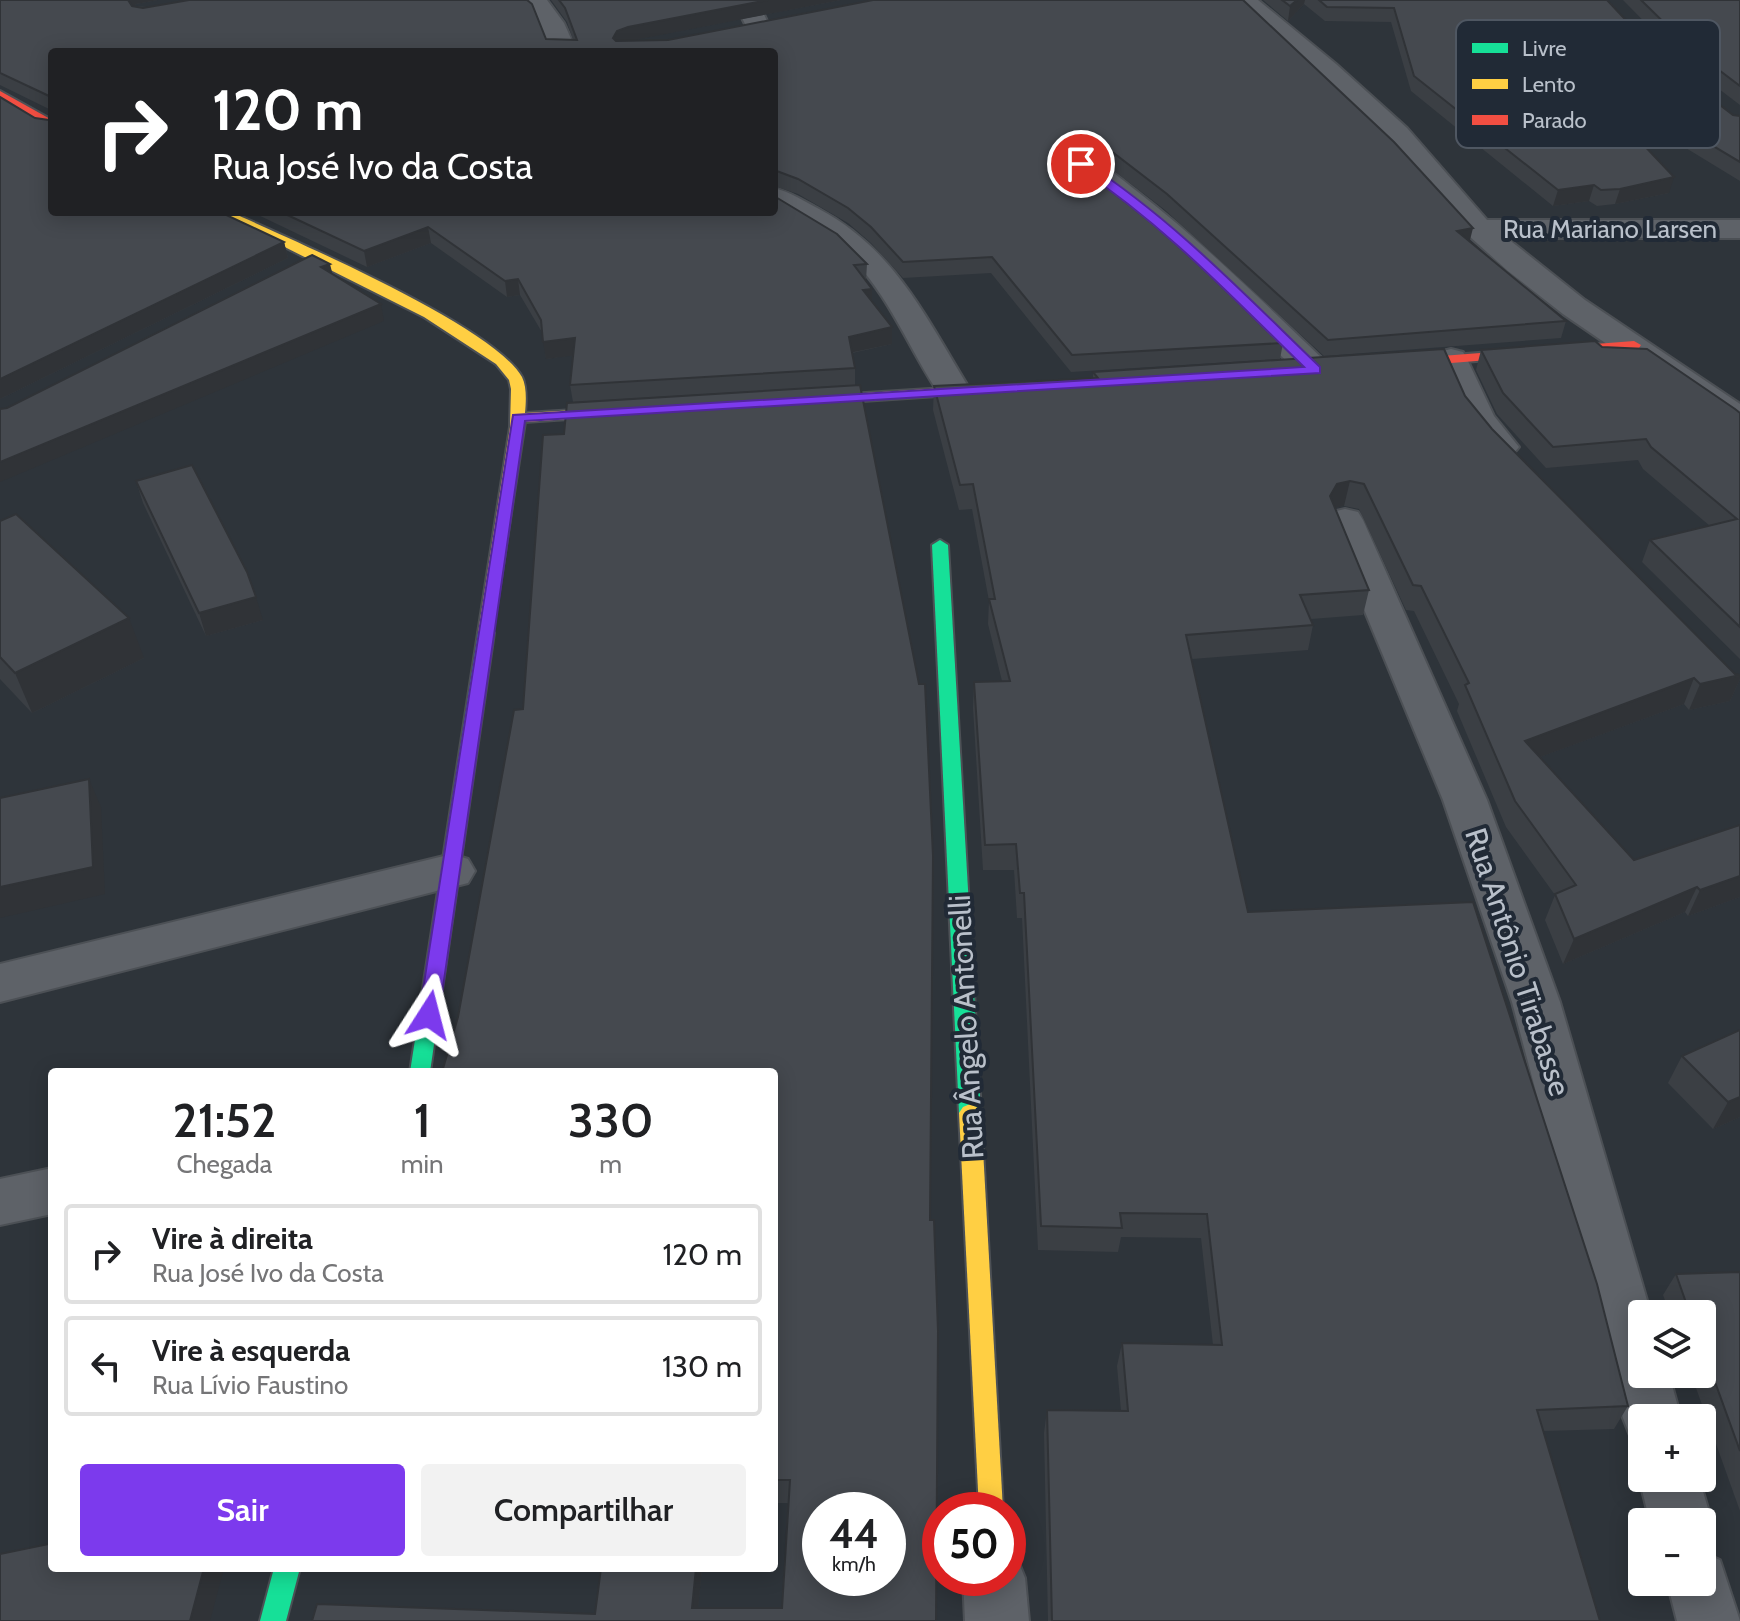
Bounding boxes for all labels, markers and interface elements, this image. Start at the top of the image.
legend [1456,20,1720,148]
text: Livre [1522,35,1566,62]
text: Lento [1522,71,1576,98]
text: 120 m [212,76,363,144]
icon: right [80,80,184,184]
text: Parado [1522,107,1587,134]
pin [1047,130,1115,198]
icon: arrive [1059,142,1103,186]
text: Rua José Ivo da Costa [212,144,533,188]
street label: Rua Mariano Larsen [1503,213,1717,245]
street label: Rua Antônio Tirabasse [1457,823,1579,1101]
street label: Rua Ângelo Antonelli [941,894,991,1160]
position arrow [387,973,471,1057]
text: 21:52 [172,1091,276,1149]
text: 1 [414,1091,431,1149]
text: 330 [568,1091,654,1149]
text: Chegada [176,1148,272,1180]
text: min [401,1148,444,1180]
text: m [599,1148,622,1180]
text: Vire à direita [152,1220,313,1257]
icon: right [84,1232,128,1276]
text: 120 m [662,1236,742,1273]
text: Rua José Ivo da Costa [152,1257,384,1289]
map controls [1628,1300,1716,1596]
button: layers [1628,1300,1716,1388]
text: Vire à esquerda [152,1332,350,1369]
icon: left [84,1344,128,1388]
text: 130 m [662,1348,742,1385]
text: Rua Lívio Faustino [152,1369,348,1401]
button: + [1628,1404,1716,1492]
button: Sair [80,1464,405,1556]
button: Compartilhar [421,1464,746,1556]
speed limit sign: 50 [922,1492,1026,1596]
button: − [1628,1508,1716,1596]
text: 44 [829,1509,879,1558]
text: km/h [832,1552,876,1576]

